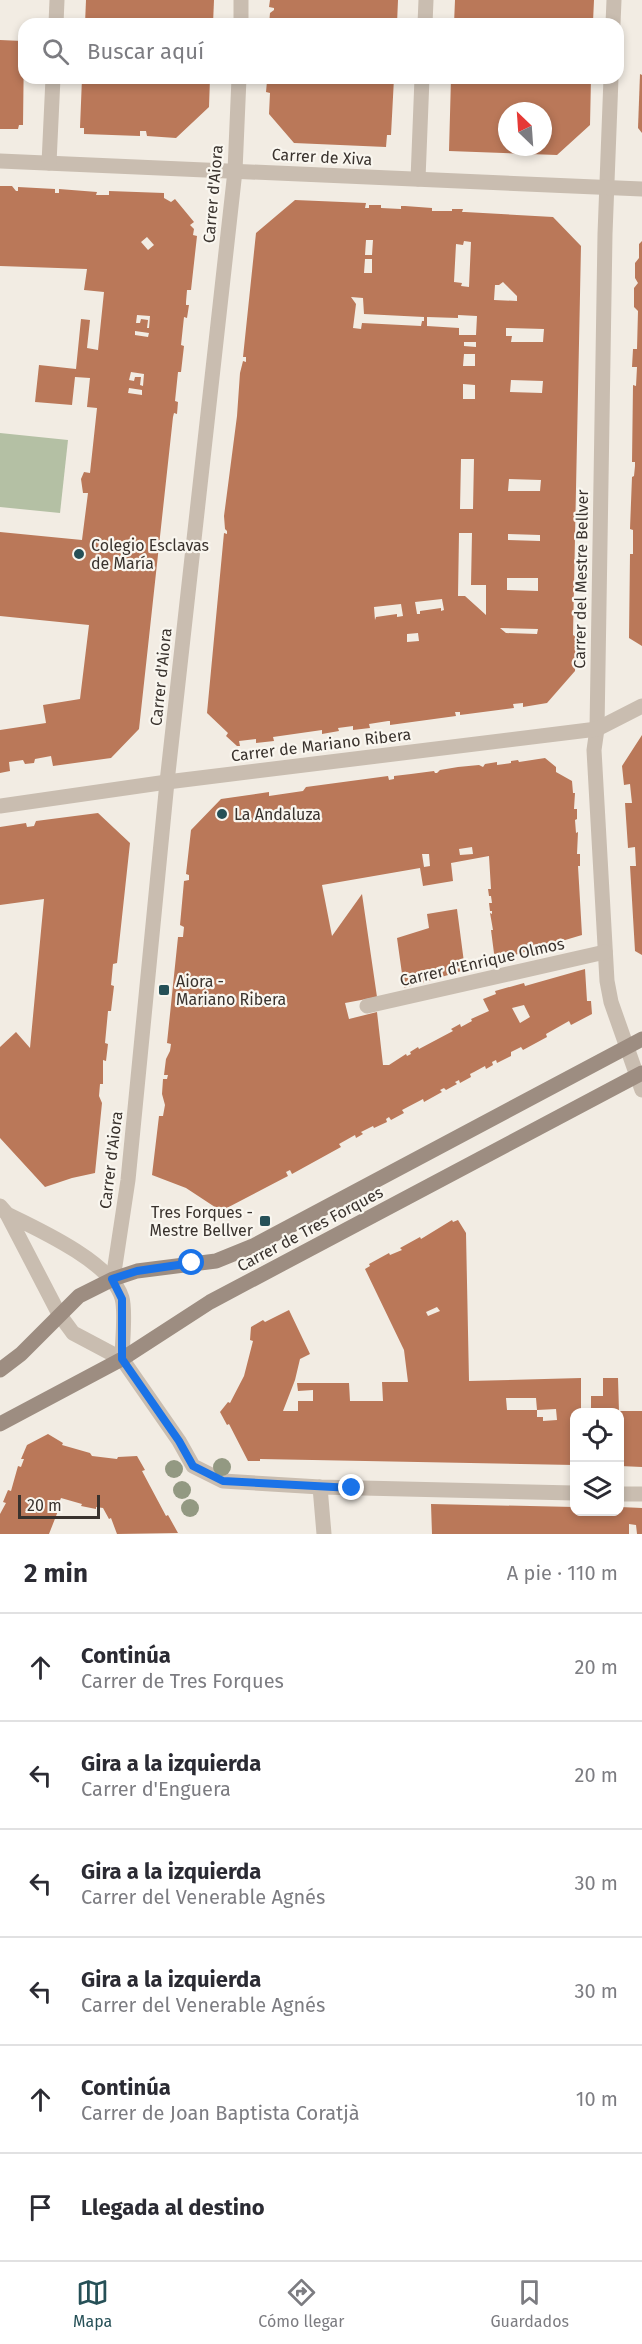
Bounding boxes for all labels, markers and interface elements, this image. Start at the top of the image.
search box [18,18,624,84]
icon: search [39,35,72,68]
text: Buscar aquí [87,38,204,65]
north arrow [498,102,552,156]
street label: Carrer d'Aiora [199,144,227,244]
street label: Carrer de Xiva [271,145,373,169]
street label: Carrer del Mestre Bellver [570,488,592,669]
place label: Colegio Esclavas de María [91,536,209,573]
marker: Colegio Esclavas de María [72,547,86,561]
street label: Carrer d'Aiora [146,627,176,727]
street label: Carrer de Mariano Ribera [230,725,412,765]
place label: La Andaluza [234,805,321,824]
marker: La Andaluza [215,807,229,821]
street label: Carrer d'Enrique Olmos [398,934,566,990]
place label: Aiora - Mariano Ribera [176,972,286,1009]
marker: Aiora - Mariano Ribera [157,983,171,997]
street label: Carrer d'Aiora [96,1110,126,1210]
street label: Carrer de Tres Forques [234,1182,386,1276]
place label: Tres Forques - Mestre Bellver [150,1203,254,1240]
marker: Tres Forques - Mestre Bellver [258,1214,272,1228]
route start [178,1249,204,1275]
map controls [570,1408,624,1516]
button: locate [570,1408,624,1462]
button: layers [570,1462,624,1516]
route end [338,1474,364,1500]
scale bar [18,1492,100,1520]
text: 20 m [27,1496,62,1515]
text: 2 min [24,1558,88,1589]
text: A pie · 110 m [507,1561,618,1585]
text: Continúa [81,1642,171,1669]
icon: ahead [24,1651,57,1684]
text: 20 m [575,1655,618,1679]
text: Carrer de Tres Forques [81,1669,284,1693]
text: Gira a la izquierda [81,1750,261,1777]
icon: left [24,1759,57,1792]
text: 20 m [575,1763,618,1787]
text: Carrer d'Enguera [81,1777,231,1801]
text: Gira a la izquierda [81,1858,261,1885]
icon: left [24,1867,57,1900]
text: 30 m [574,1871,618,1895]
text: Carrer del Venerable Agnés [81,1885,325,1909]
text: Gira a la izquierda [81,1966,261,1993]
icon: left [24,1975,57,2008]
text: 30 m [574,1979,618,2003]
text: Carrer del Venerable Agnés [81,1993,325,2017]
text: Continúa [81,2074,171,2101]
icon: ahead [24,2083,57,2116]
text: 10 m [576,2087,618,2111]
text: Carrer de Joan Baptista Coratjà [81,2101,360,2125]
icon: arrive [24,2191,57,2224]
text: Llegada al destino [81,2194,265,2221]
tab: Mapa [73,2276,112,2331]
tab: Cómo llegar [258,2276,344,2331]
tab: Guardados [490,2276,569,2331]

